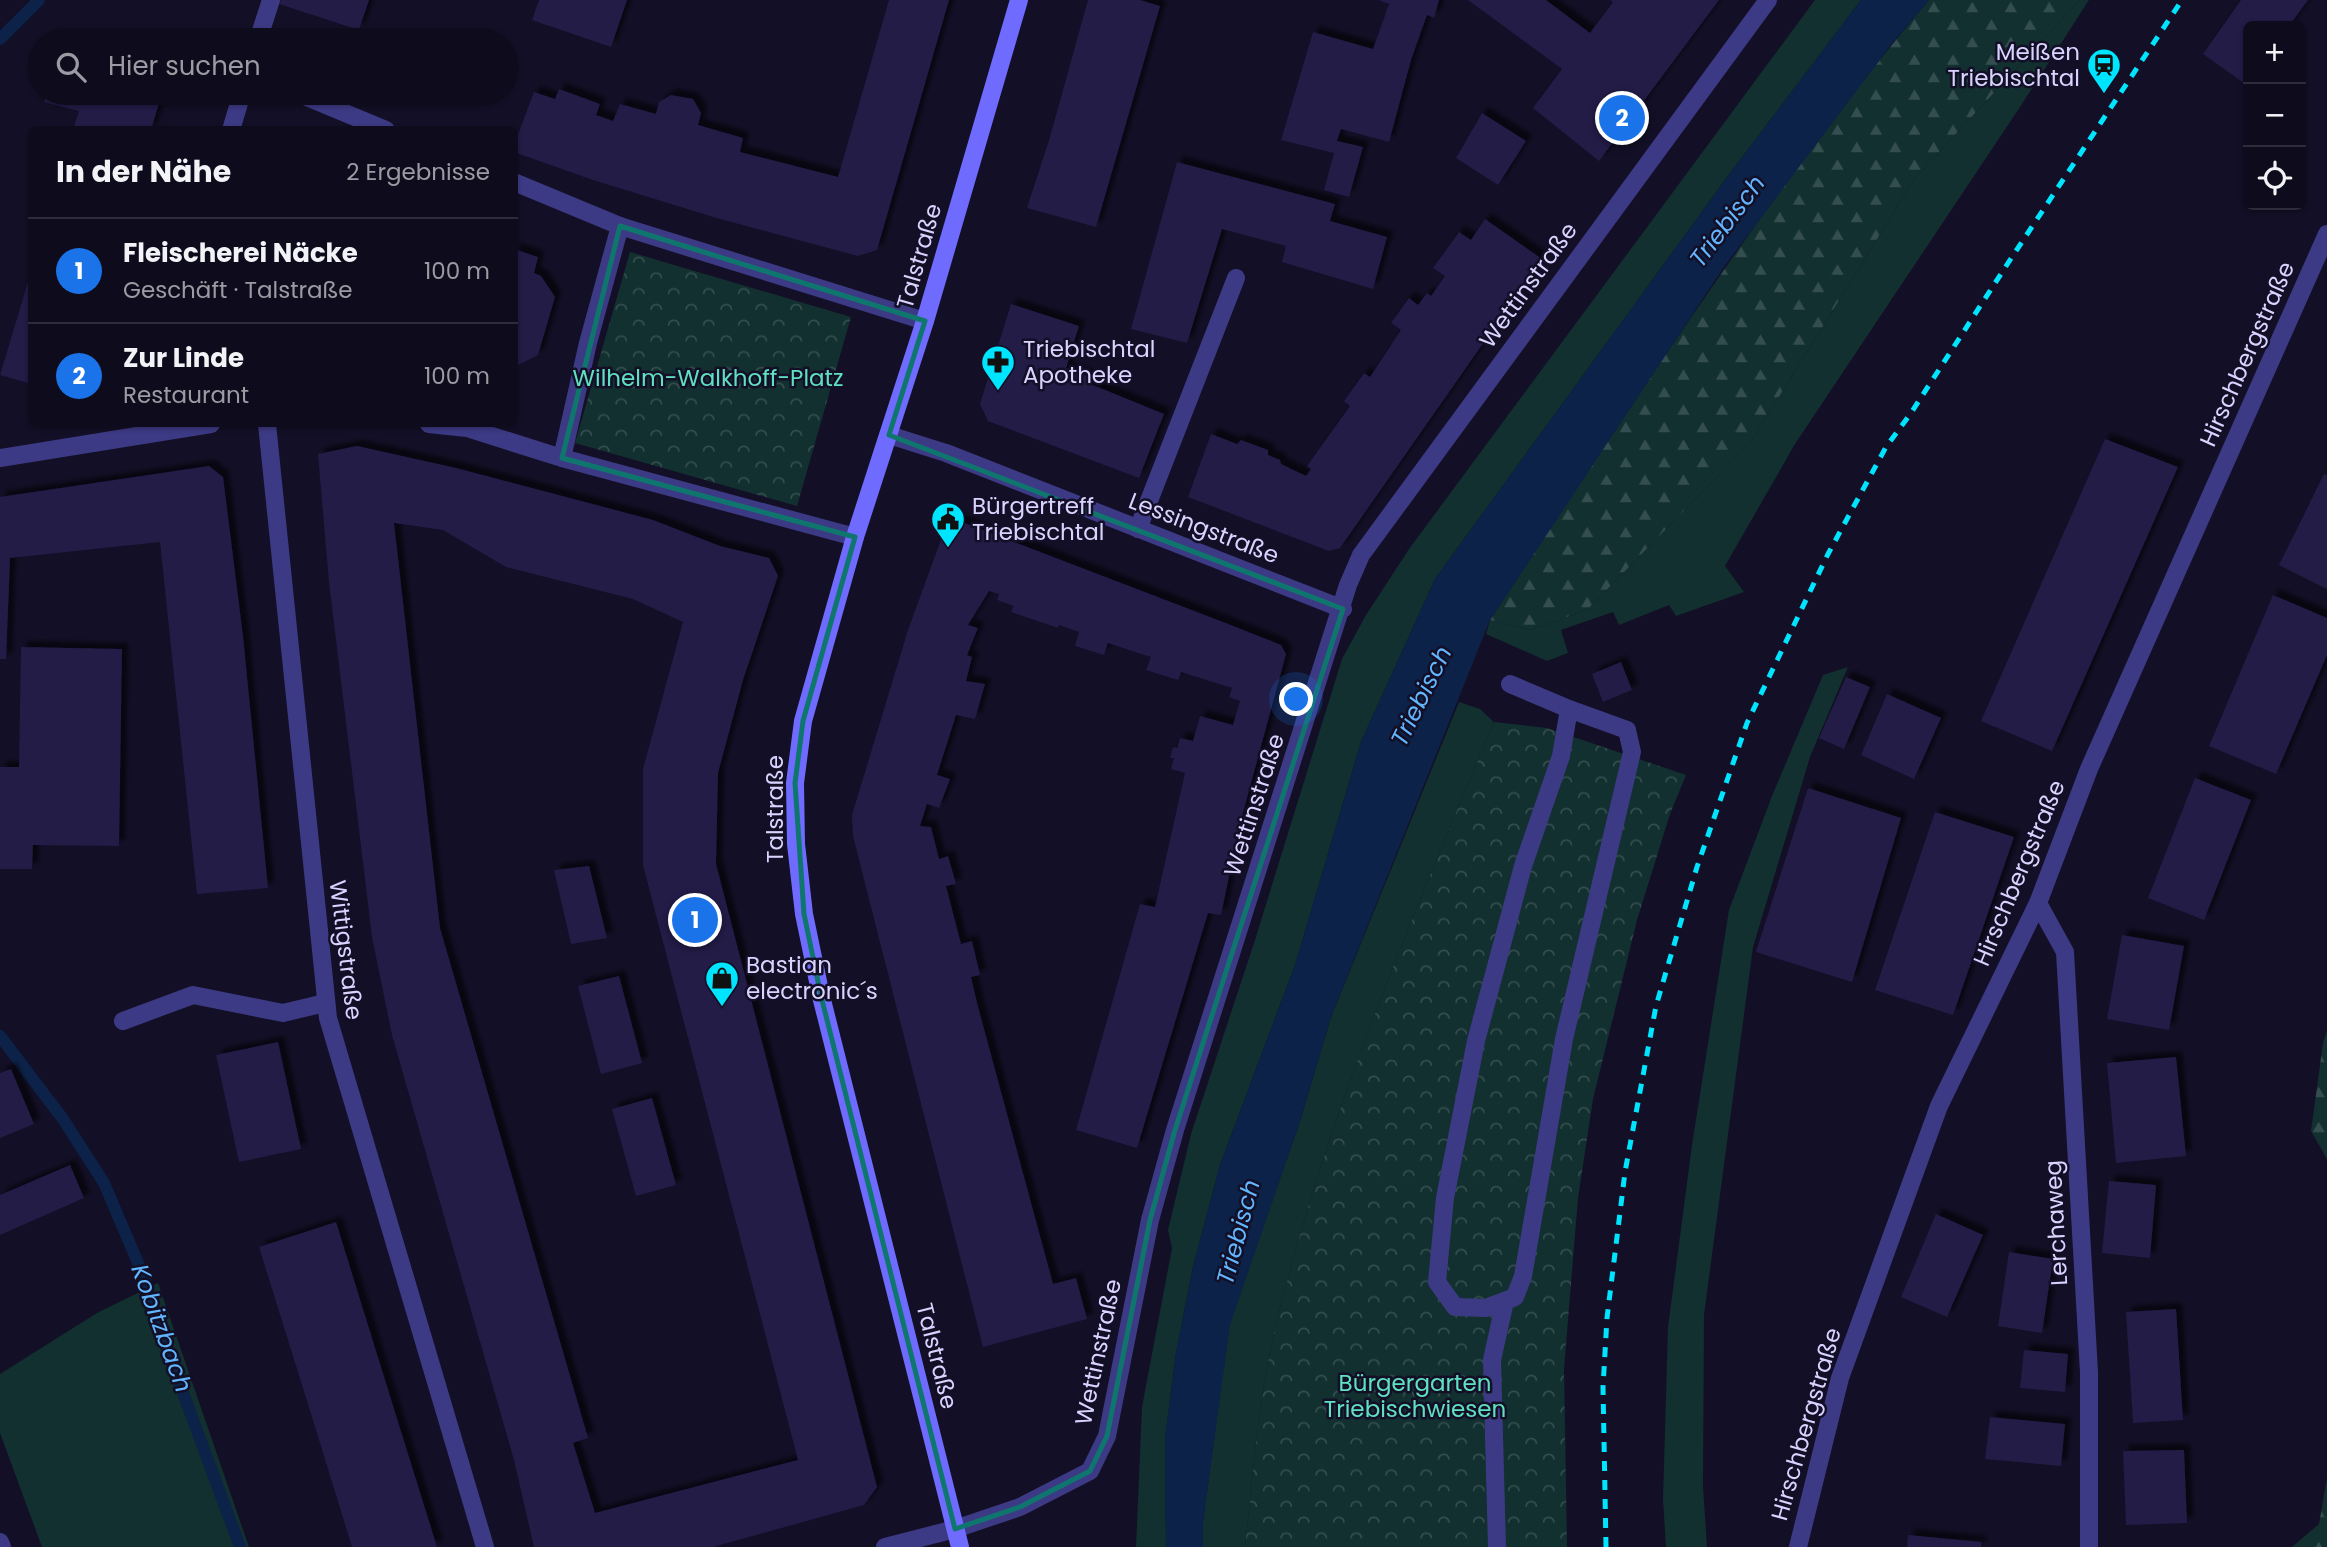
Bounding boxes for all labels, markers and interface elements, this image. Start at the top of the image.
map controls [2243,21,2306,210]
button: + [2243,21,2306,84]
search box [28,28,518,105]
place label: Meißen Triebischtal [1948,36,2080,94]
station icon: Meißen Triebischtal [2085,46,2123,95]
icon: search [52,48,90,86]
text: Hier suchen [108,48,261,84]
button: − [2243,84,2306,147]
pin: 2 [1599,92,1645,144]
button: locate [2243,147,2306,210]
text: In der Nähe [56,150,231,193]
text: 2 Ergebnisse [346,156,490,188]
water label: Triebisch [1682,168,1772,274]
street label: Talstraße [889,200,949,312]
street label: Wettinstraße [1471,216,1585,354]
text: Fleischerei Näcke [123,235,358,271]
text: 1 [75,255,83,287]
text: 100 m [424,255,490,287]
street label: Hirschbergstraße [2192,257,2302,451]
text: Geschäft · Talstraße [123,274,353,306]
place label: Triebischtal Apotheke [1023,333,1155,391]
text: Zur Linde [123,340,244,376]
pharmacy icon: Triebischtal Apotheke [979,343,1017,392]
text: 2 [72,360,86,392]
text: 100 m [424,360,490,392]
park label: Wilhelm-Walkhoff-Platz [573,362,843,394]
text: Restaurant [123,379,249,411]
street label: Lessingstraße [1124,485,1284,571]
place label: Bürgertreff Triebischtal [972,490,1104,548]
public building icon: Bürgertreff Triebischtal [929,500,967,549]
water label: Triebisch [1383,641,1459,751]
your location [1279,682,1313,716]
street label: Wettinstraße [1216,730,1292,880]
street label: Talstraße [759,755,791,863]
street label: Hirschbergstraße [1965,775,2073,971]
street label: Wittigstraße [322,878,370,1022]
pin: 1 [672,894,718,946]
place label: Bastian electronic´s [746,949,878,1007]
shop icon: Bastian electronic´s [703,959,741,1008]
street label: Lerchaweg [2037,1159,2075,1287]
water label: Triebisch [1208,1176,1268,1288]
water label: Kobitzbach [124,1259,200,1397]
street label: Wettinstraße [1067,1276,1129,1428]
street label: Talstraße [908,1300,966,1412]
street label: Hirschbergstraße [1763,1324,1849,1524]
park label: Bürgergarten Triebischwiesen [1324,1367,1506,1425]

